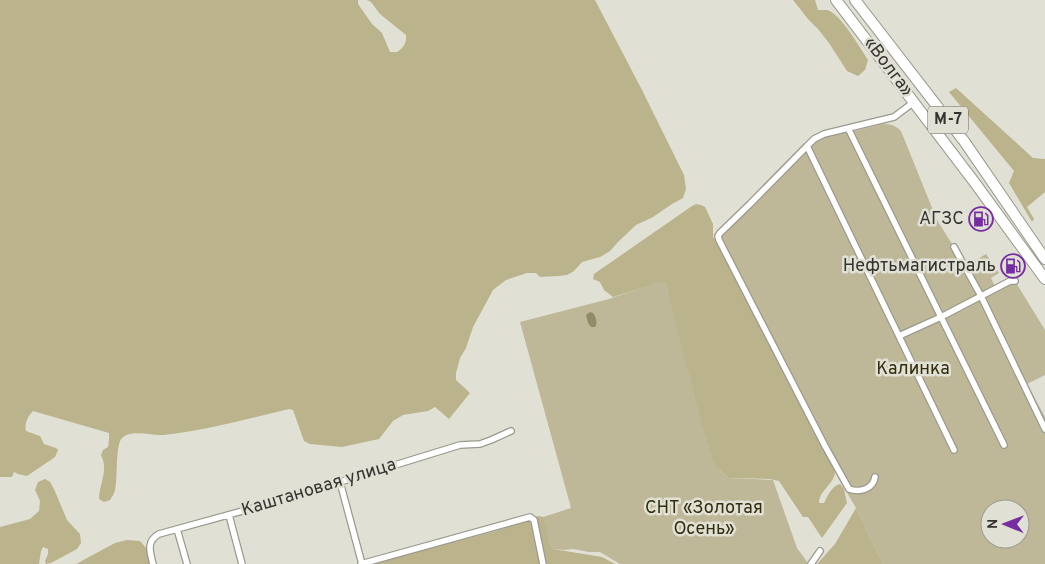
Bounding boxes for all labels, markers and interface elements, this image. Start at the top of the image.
street label: «Волга» [858,33,918,101]
road number: М-7 [928,106,968,134]
fuel station icon: АГЗС [968,206,994,232]
place label: АГЗС [919,208,964,231]
fuel station icon: Нефтьмагистраль [1000,253,1026,279]
place label: Нефтьмагистраль [843,255,996,278]
park label: Калинка [876,358,950,381]
street label: Каштановая улица [239,454,399,522]
park label: СНТ «Золотая Осень» [645,497,763,541]
north arrow [980,499,1030,549]
text: N [985,519,1002,529]

